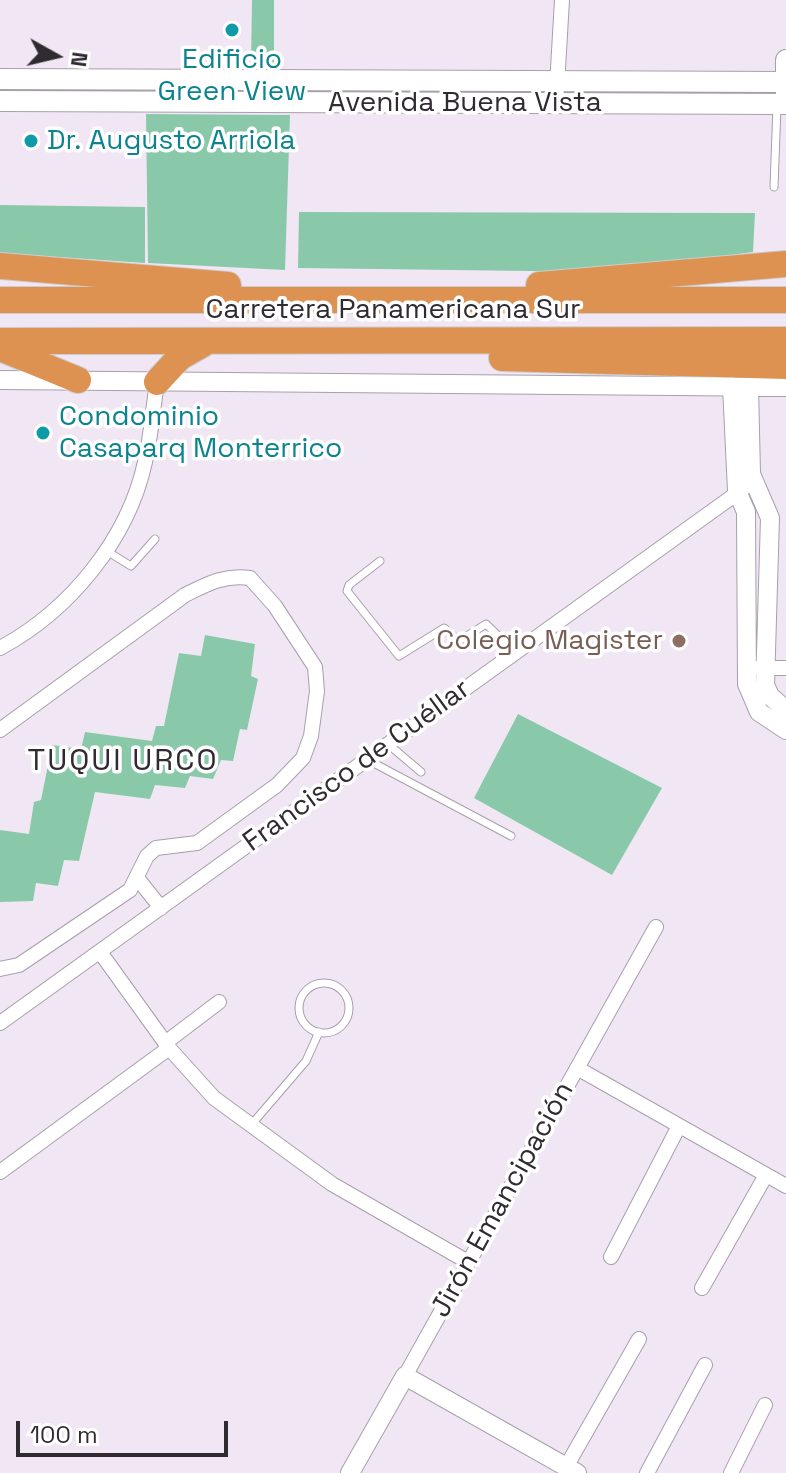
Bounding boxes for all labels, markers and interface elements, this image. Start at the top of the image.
north arrow [16,16,96,96]
marker: Edificio Green View [223,21,241,39]
place label: Edificio Green View [158,43,306,109]
text: N [65,50,95,69]
street label: Avenida Buena Vista [328,86,602,120]
place label: Dr. Augusto Arriola [47,124,296,158]
marker: Dr. Augusto Arriola [22,132,40,150]
street label: Carretera Panamericana Sur [205,293,581,327]
place label: Condominio Casaparq Monterrico [59,400,342,466]
marker: Condominio Casaparq Monterrico [34,424,52,442]
place label: Colegio Magister [436,624,663,658]
marker: Colegio Magister [670,632,688,650]
street label: Francisco de Cuéllar [237,672,477,860]
district label: TUQUI URCO [28,744,218,780]
street label: Jirón Emancipación [424,1077,582,1323]
scale bar [20,1405,232,1455]
text: 100 m [30,1419,98,1450]

